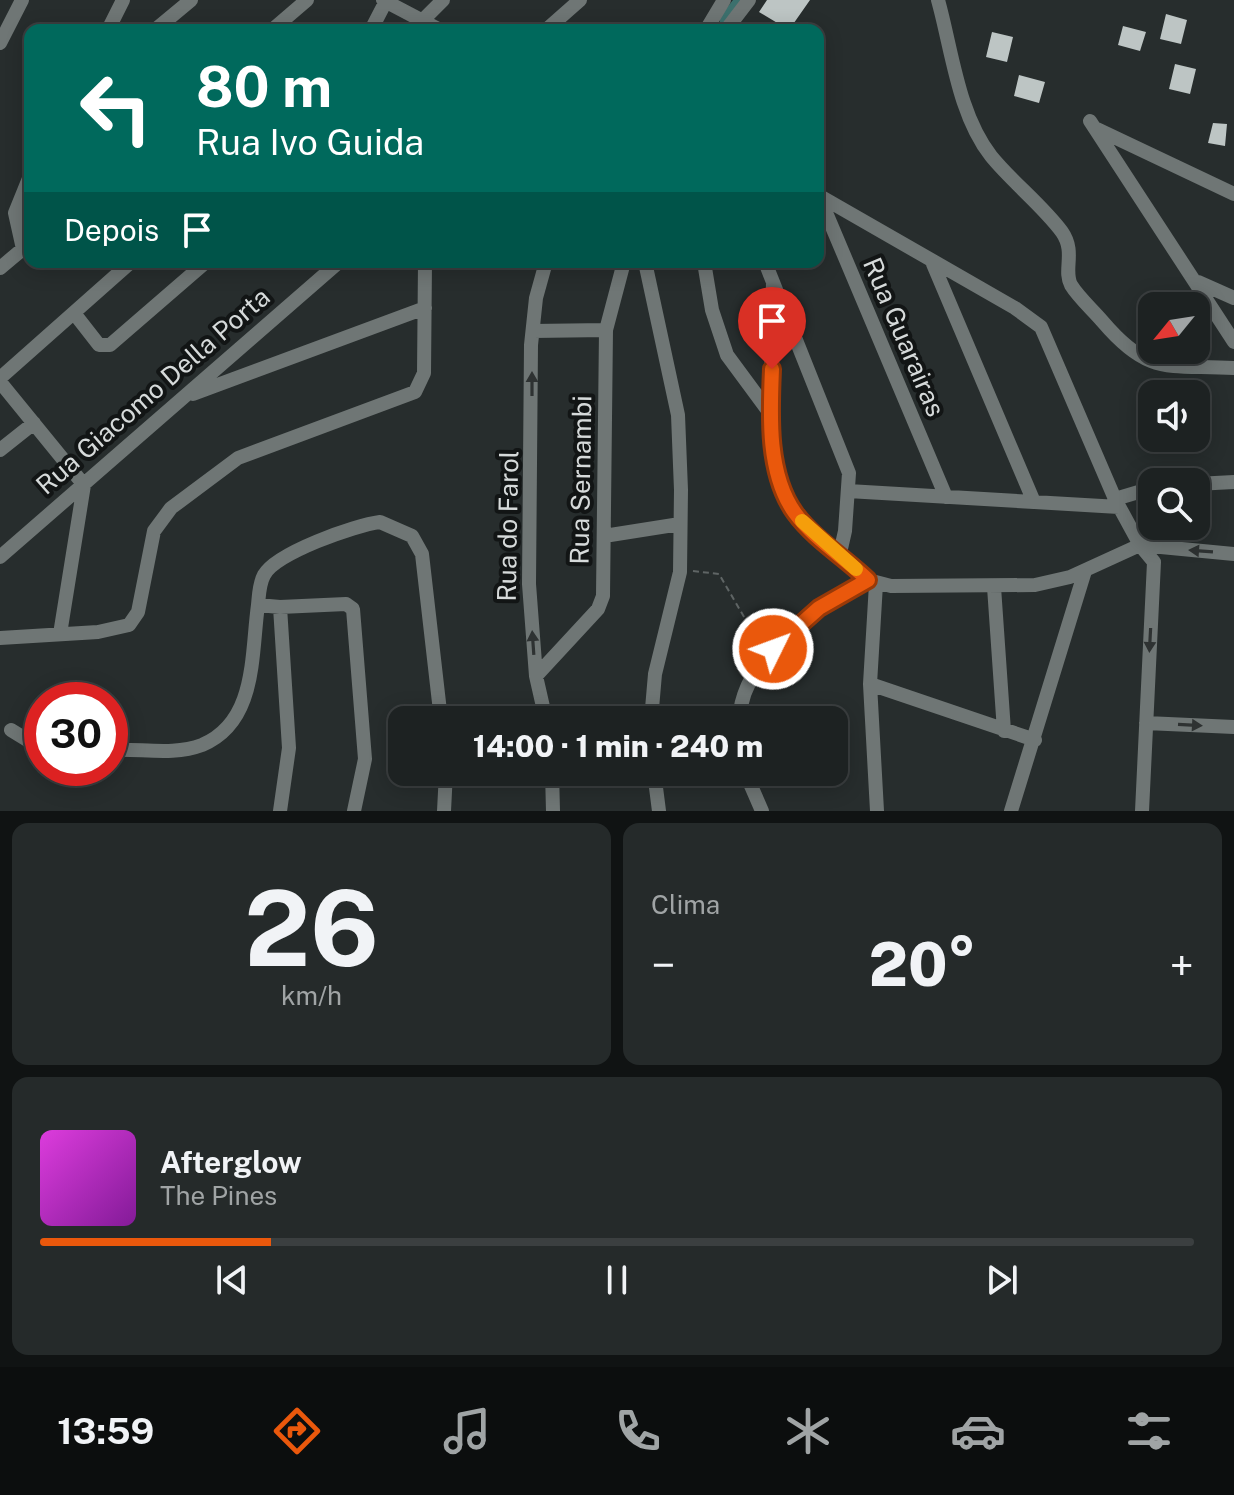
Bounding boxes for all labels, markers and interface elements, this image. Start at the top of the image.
text: 80 m [196,54,332,120]
icon: left [64,56,168,160]
text: Rua Ivo Guida [196,121,424,163]
icon: arrive [175,208,219,252]
text: Depois [64,212,159,248]
street label: Rua Guarairas [857,253,952,421]
street label: Rua Giacomo Della Porta [30,281,276,500]
pin [738,287,806,369]
north arrow [1138,292,1210,364]
map controls [1138,292,1210,540]
icon: arrive [750,299,794,343]
one-way arrow [526,371,538,396]
button: sound [1138,380,1210,452]
street label: Rua Sernambi [564,395,597,565]
street label: Rua do Farol [491,450,524,602]
button: search [1138,468,1210,540]
one-way arrow [1188,545,1213,558]
position arrow [731,607,815,691]
one-way arrow [1143,628,1156,653]
one-way arrow [526,630,539,655]
speed limit sign: 30 [24,682,128,786]
one-way arrow [1178,718,1203,731]
text: 14:00 · 1 min · 240 m [473,728,763,764]
text: 26 [244,867,379,989]
text: Clima [651,889,720,920]
text: 20° [869,929,976,1000]
text: − [651,939,675,991]
text: + [1170,939,1194,991]
text: km/h [281,980,342,1011]
text: Afterglow [160,1144,302,1180]
text: The Pines [160,1180,277,1211]
icon: previous [210,1258,254,1302]
icon: pause [595,1258,639,1302]
icon: next [980,1258,1024,1302]
icon: directions [269,1403,325,1459]
icon: music [439,1403,495,1459]
icon: phone [610,1403,666,1459]
icon: climate [780,1403,836,1459]
icon: car [950,1403,1006,1459]
icon: filters [1121,1403,1177,1459]
text: 13:59 [57,1410,154,1452]

